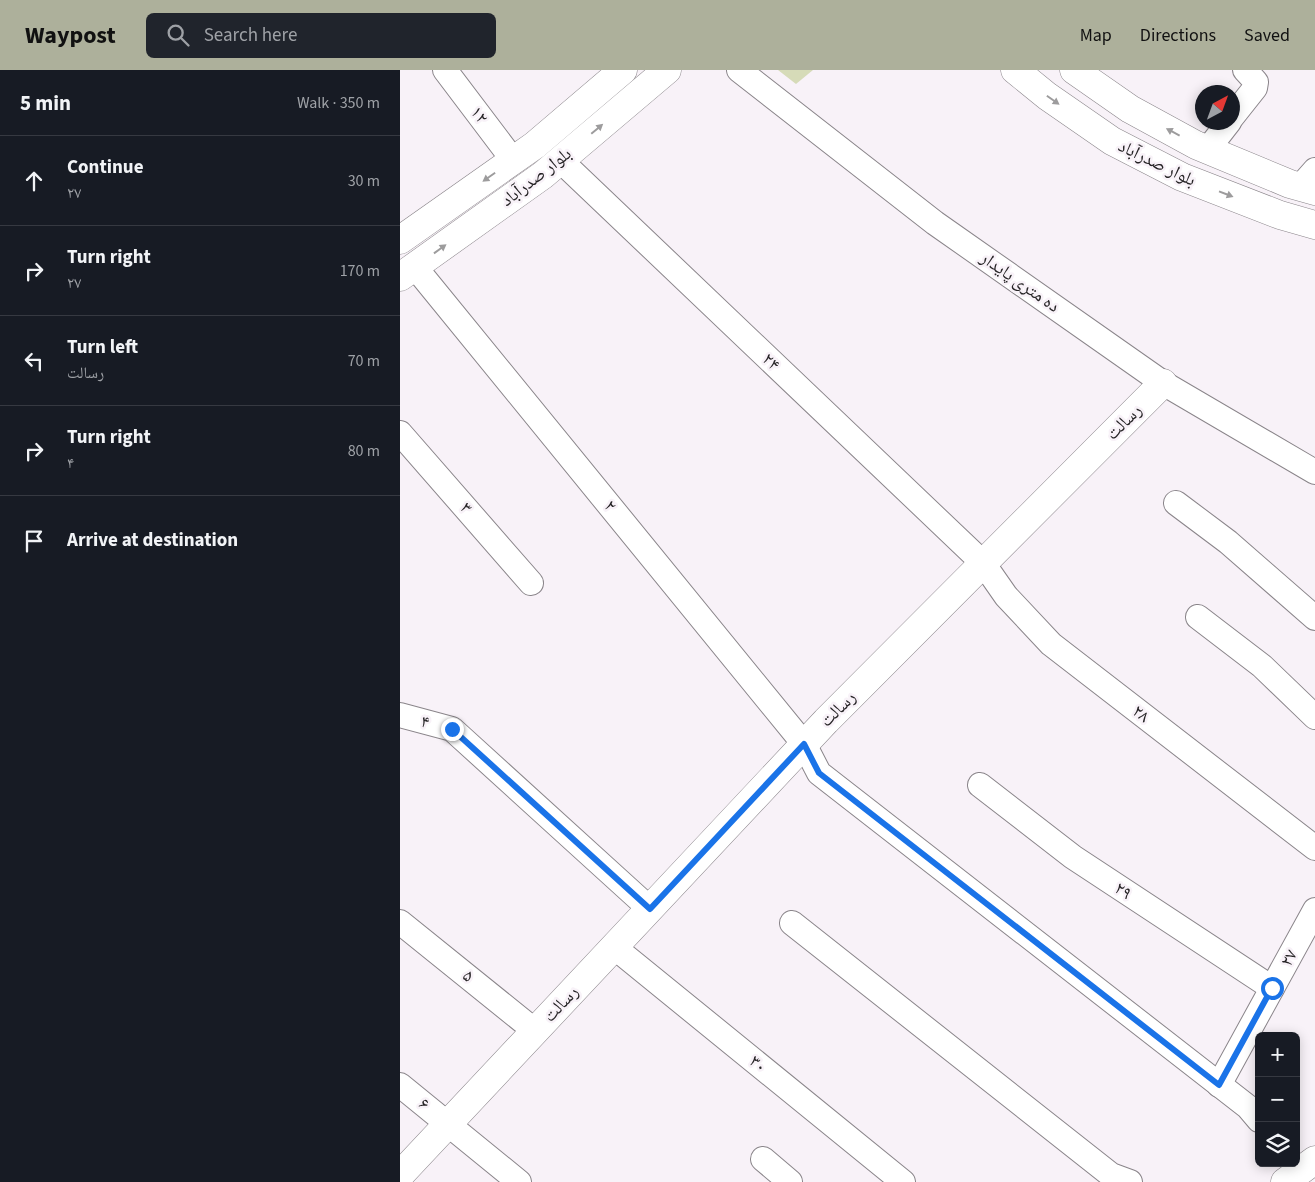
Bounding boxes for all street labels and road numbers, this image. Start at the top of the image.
street label: ۱۲ [464,101,494,129]
street label: بلوار صدرآباد [1114,133,1200,193]
street label: بلوار صدرآباد [495,141,577,213]
street label: ده متری پایدار [974,245,1065,319]
street label: ۲۴ [757,347,785,377]
street label: رسالت [1100,398,1148,446]
street label: ۲ [598,495,622,517]
street label: ۳ [454,497,478,519]
street label: رسالت [814,685,862,733]
street label: ۲۸ [1127,699,1155,729]
street label: ۴ [418,709,432,735]
street label: ۲۹ [1109,876,1137,906]
street label: ۲۷ [1274,945,1304,971]
street label: ۵ [457,964,479,988]
street label: رسالت [538,980,584,1028]
street label: ۳۰ [744,1049,772,1079]
street label: ۶ [413,1092,435,1116]

